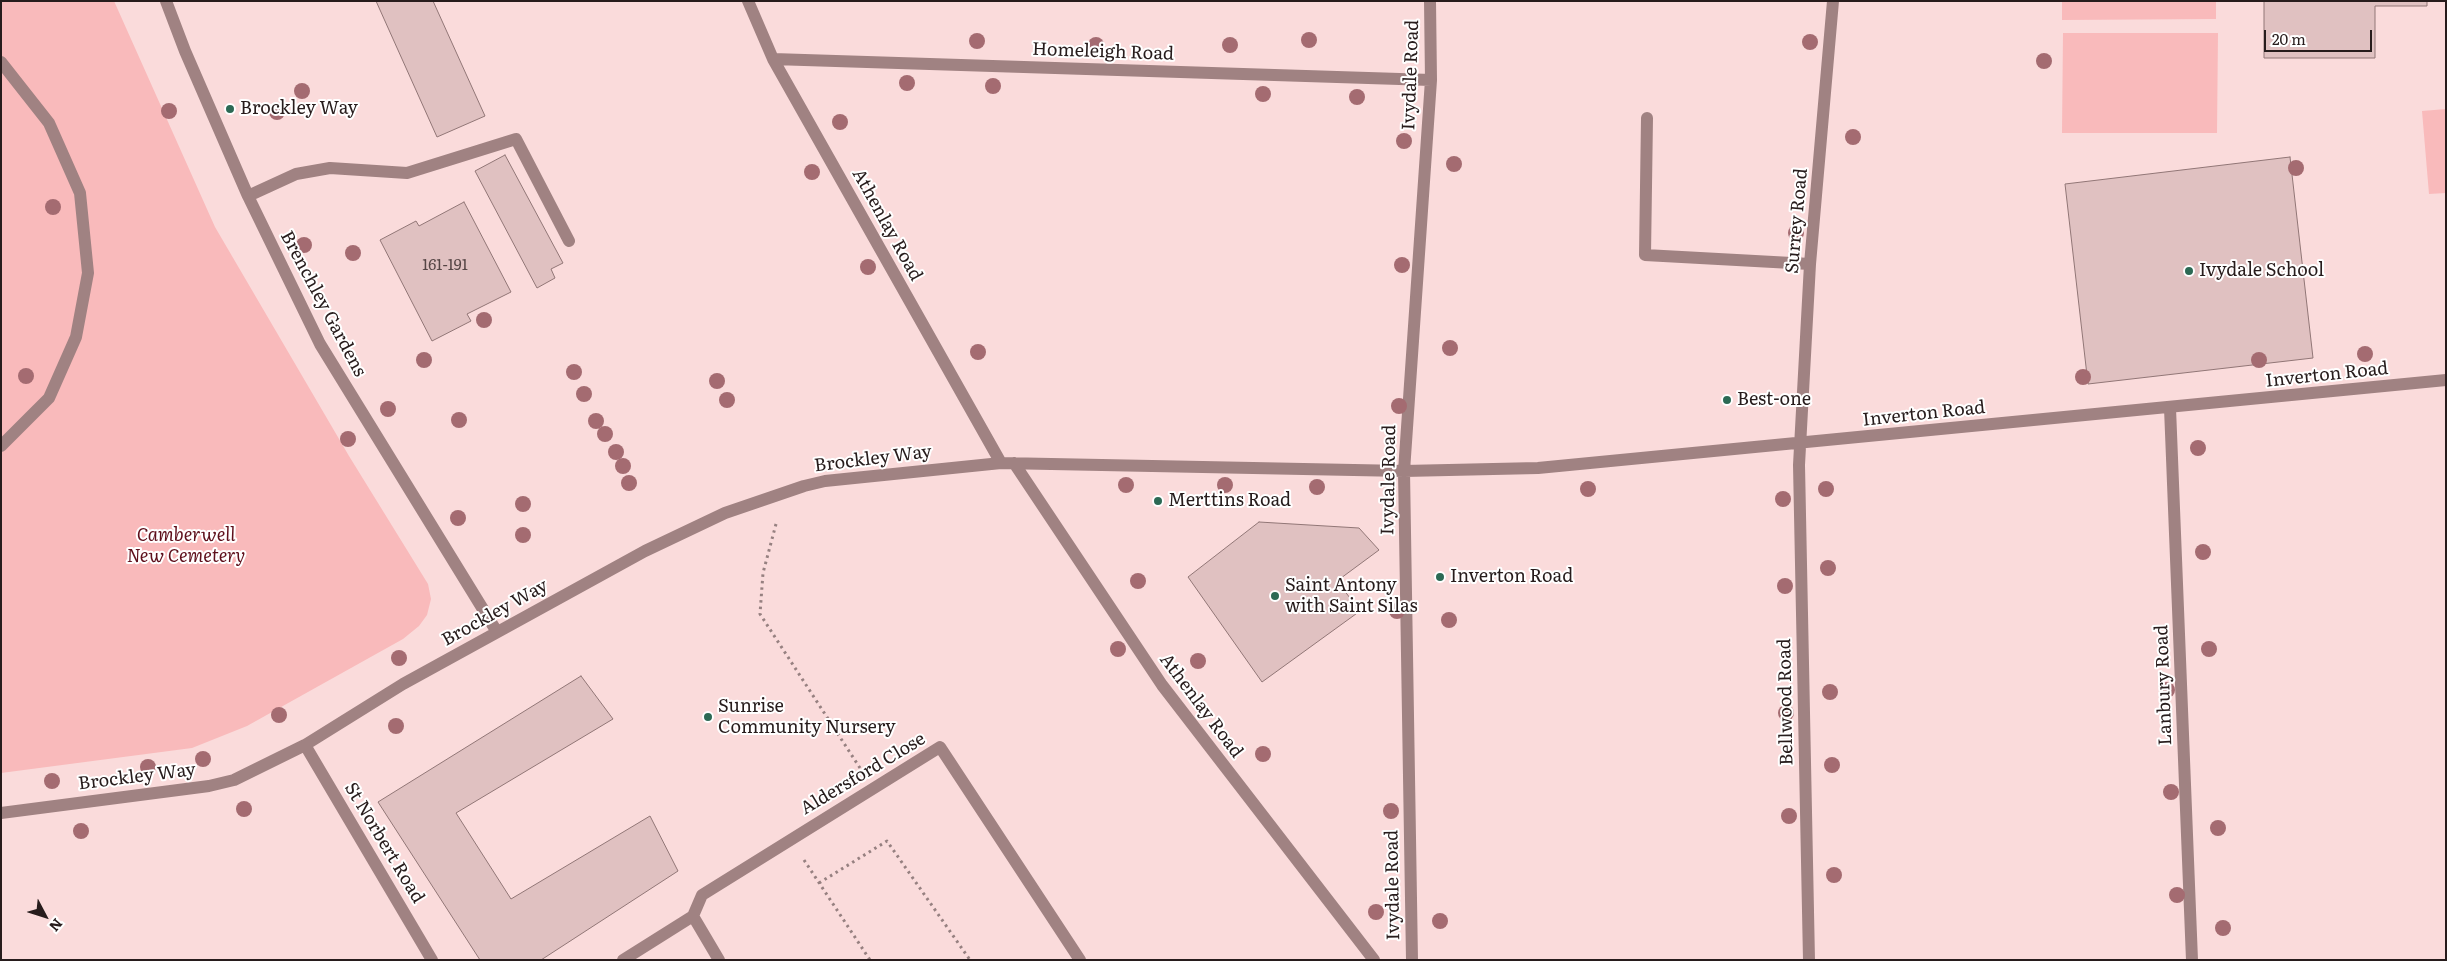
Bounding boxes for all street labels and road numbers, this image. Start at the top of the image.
street label: Ivydale Road [1398,19,1424,131]
street label: Homeleigh Road [1032,39,1174,65]
street label: Athenlay Road [847,165,927,285]
street label: Surrey Road [1782,167,1812,275]
street label: Brenchley Gardens [275,227,371,381]
street label: Inverton Road [2265,358,2389,392]
street label: Inverton Road [1862,397,1986,431]
street label: Ivydale Road [1377,425,1401,535]
street label: Brockley Way [813,441,933,477]
street label: Brockley Way [438,575,552,651]
street label: Lanbury Road [2151,624,2177,746]
street label: Bellwood Road [1774,638,1798,766]
street label: Athenlay Road [1155,650,1247,762]
street label: Aldersford Close [797,728,929,820]
street label: Brockley Way [77,759,197,795]
street label: St Norbert Road [339,779,429,907]
street label: Ivydale Road [1381,830,1405,940]

